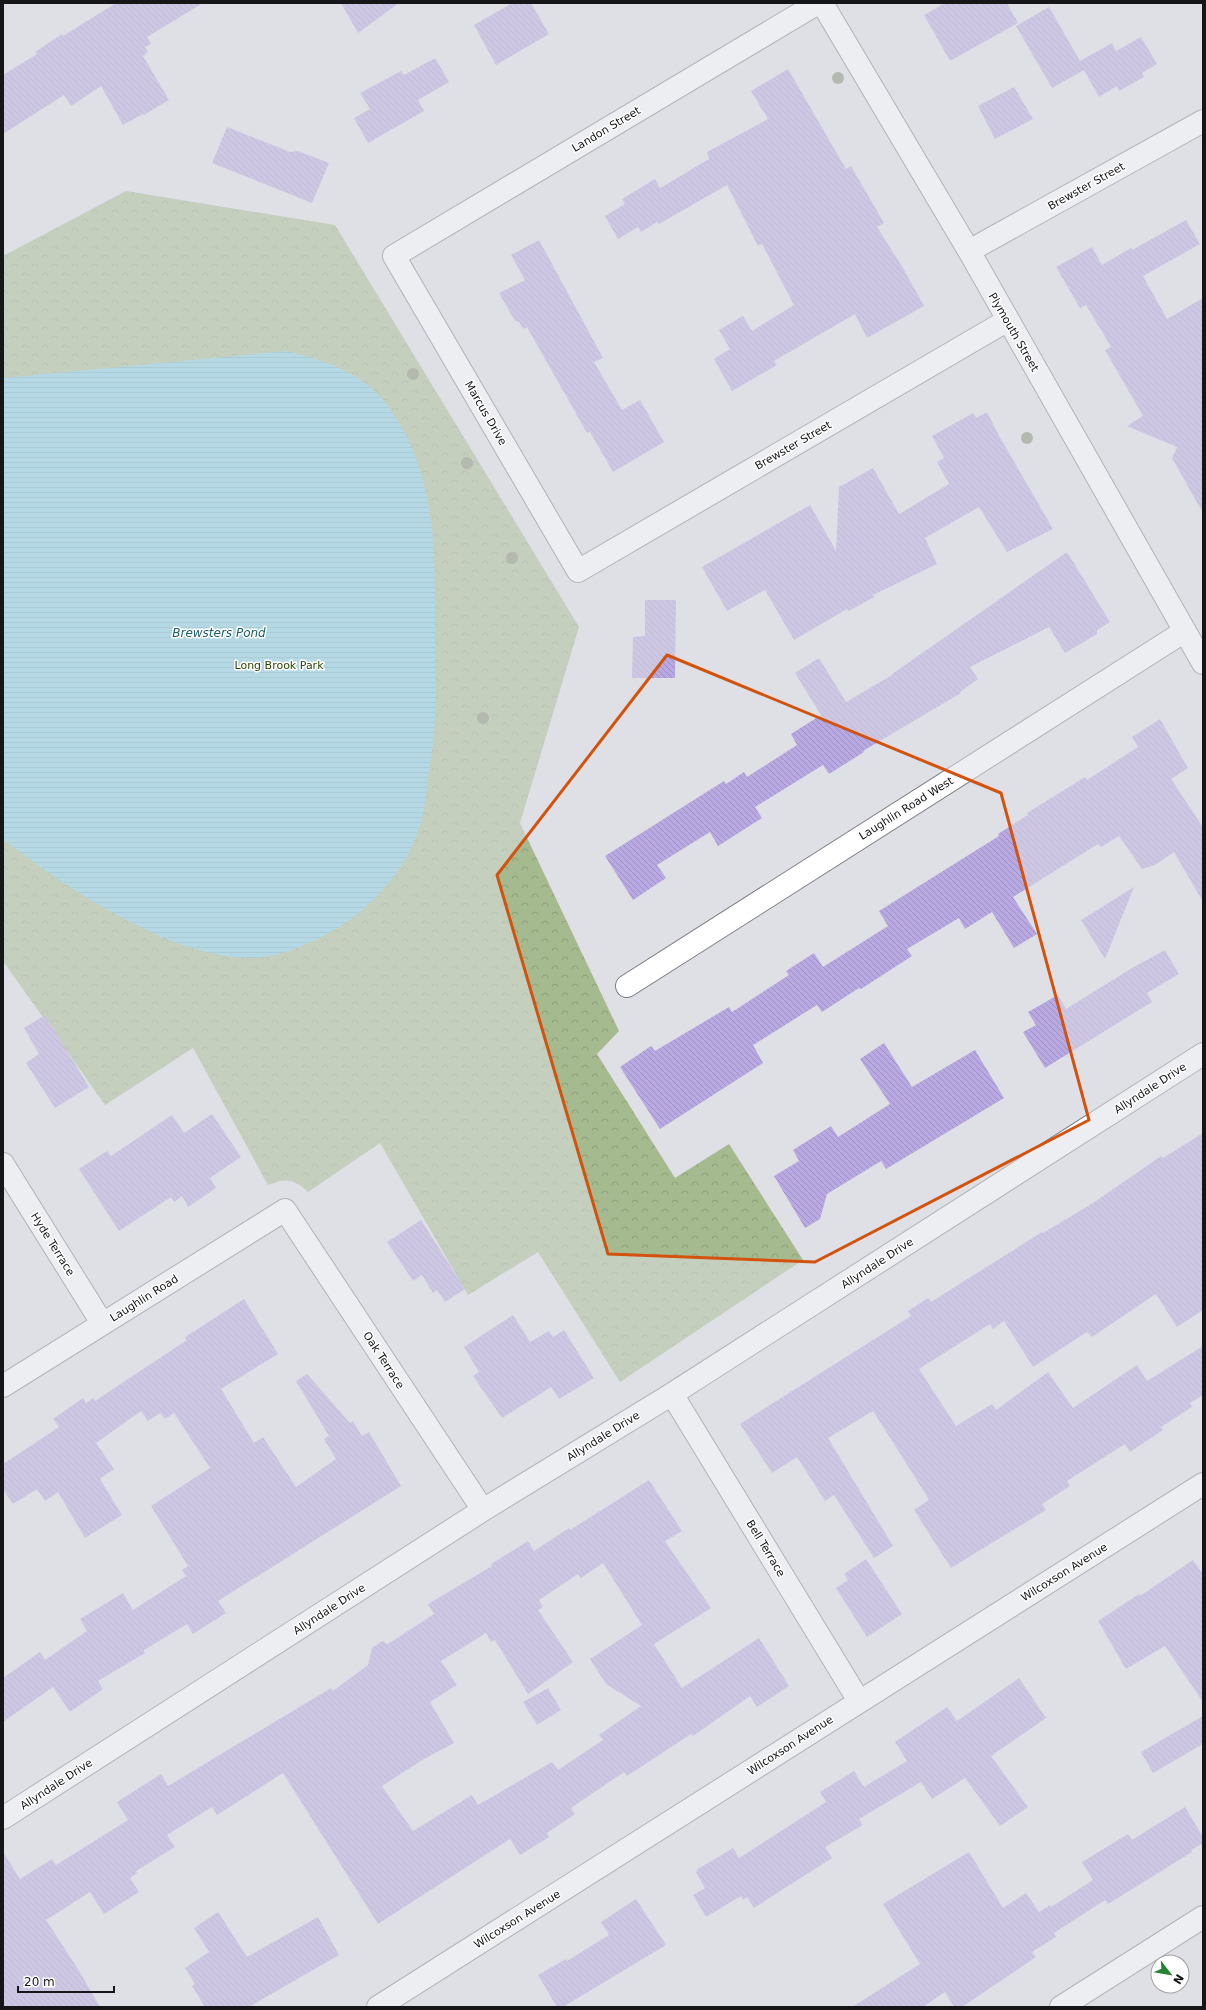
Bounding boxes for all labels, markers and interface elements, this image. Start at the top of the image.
street label: Landon Street [570,104,643,155]
street label: Brewster Street [1046,160,1128,213]
street label: Plymouth Street [986,291,1042,375]
street label: Marcus Drive [462,379,509,448]
street label: Brewster Street [753,418,834,473]
water label: Brewsters Pond [172,626,266,640]
park label: Long Brook Park [234,659,324,672]
street label: Laughlin Road West [857,774,956,843]
street label: Allyndale Drive [1112,1060,1189,1117]
street label: Hyde Terrace [28,1210,77,1278]
street label: Allyndale Drive [839,1235,916,1292]
street label: Laughlin Road [108,1272,181,1325]
street label: Oak Terrace [360,1329,407,1391]
street label: Allyndale Drive [564,1409,642,1464]
street label: Bell Terrace [744,1518,788,1579]
street label: Wilcoxson Avenue [1019,1540,1110,1604]
street label: Allyndale Drive [291,1581,368,1638]
street label: Wilcoxson Avenue [745,1713,836,1778]
street label: Allyndale Drive [18,1756,95,1813]
street label: Wilcoxson Avenue [472,1887,563,1951]
north arrow [1150,1954,1190,1994]
scale bar [18,1968,114,1994]
text: N [1170,1972,1186,1986]
text: 20 m [24,1975,55,1989]

